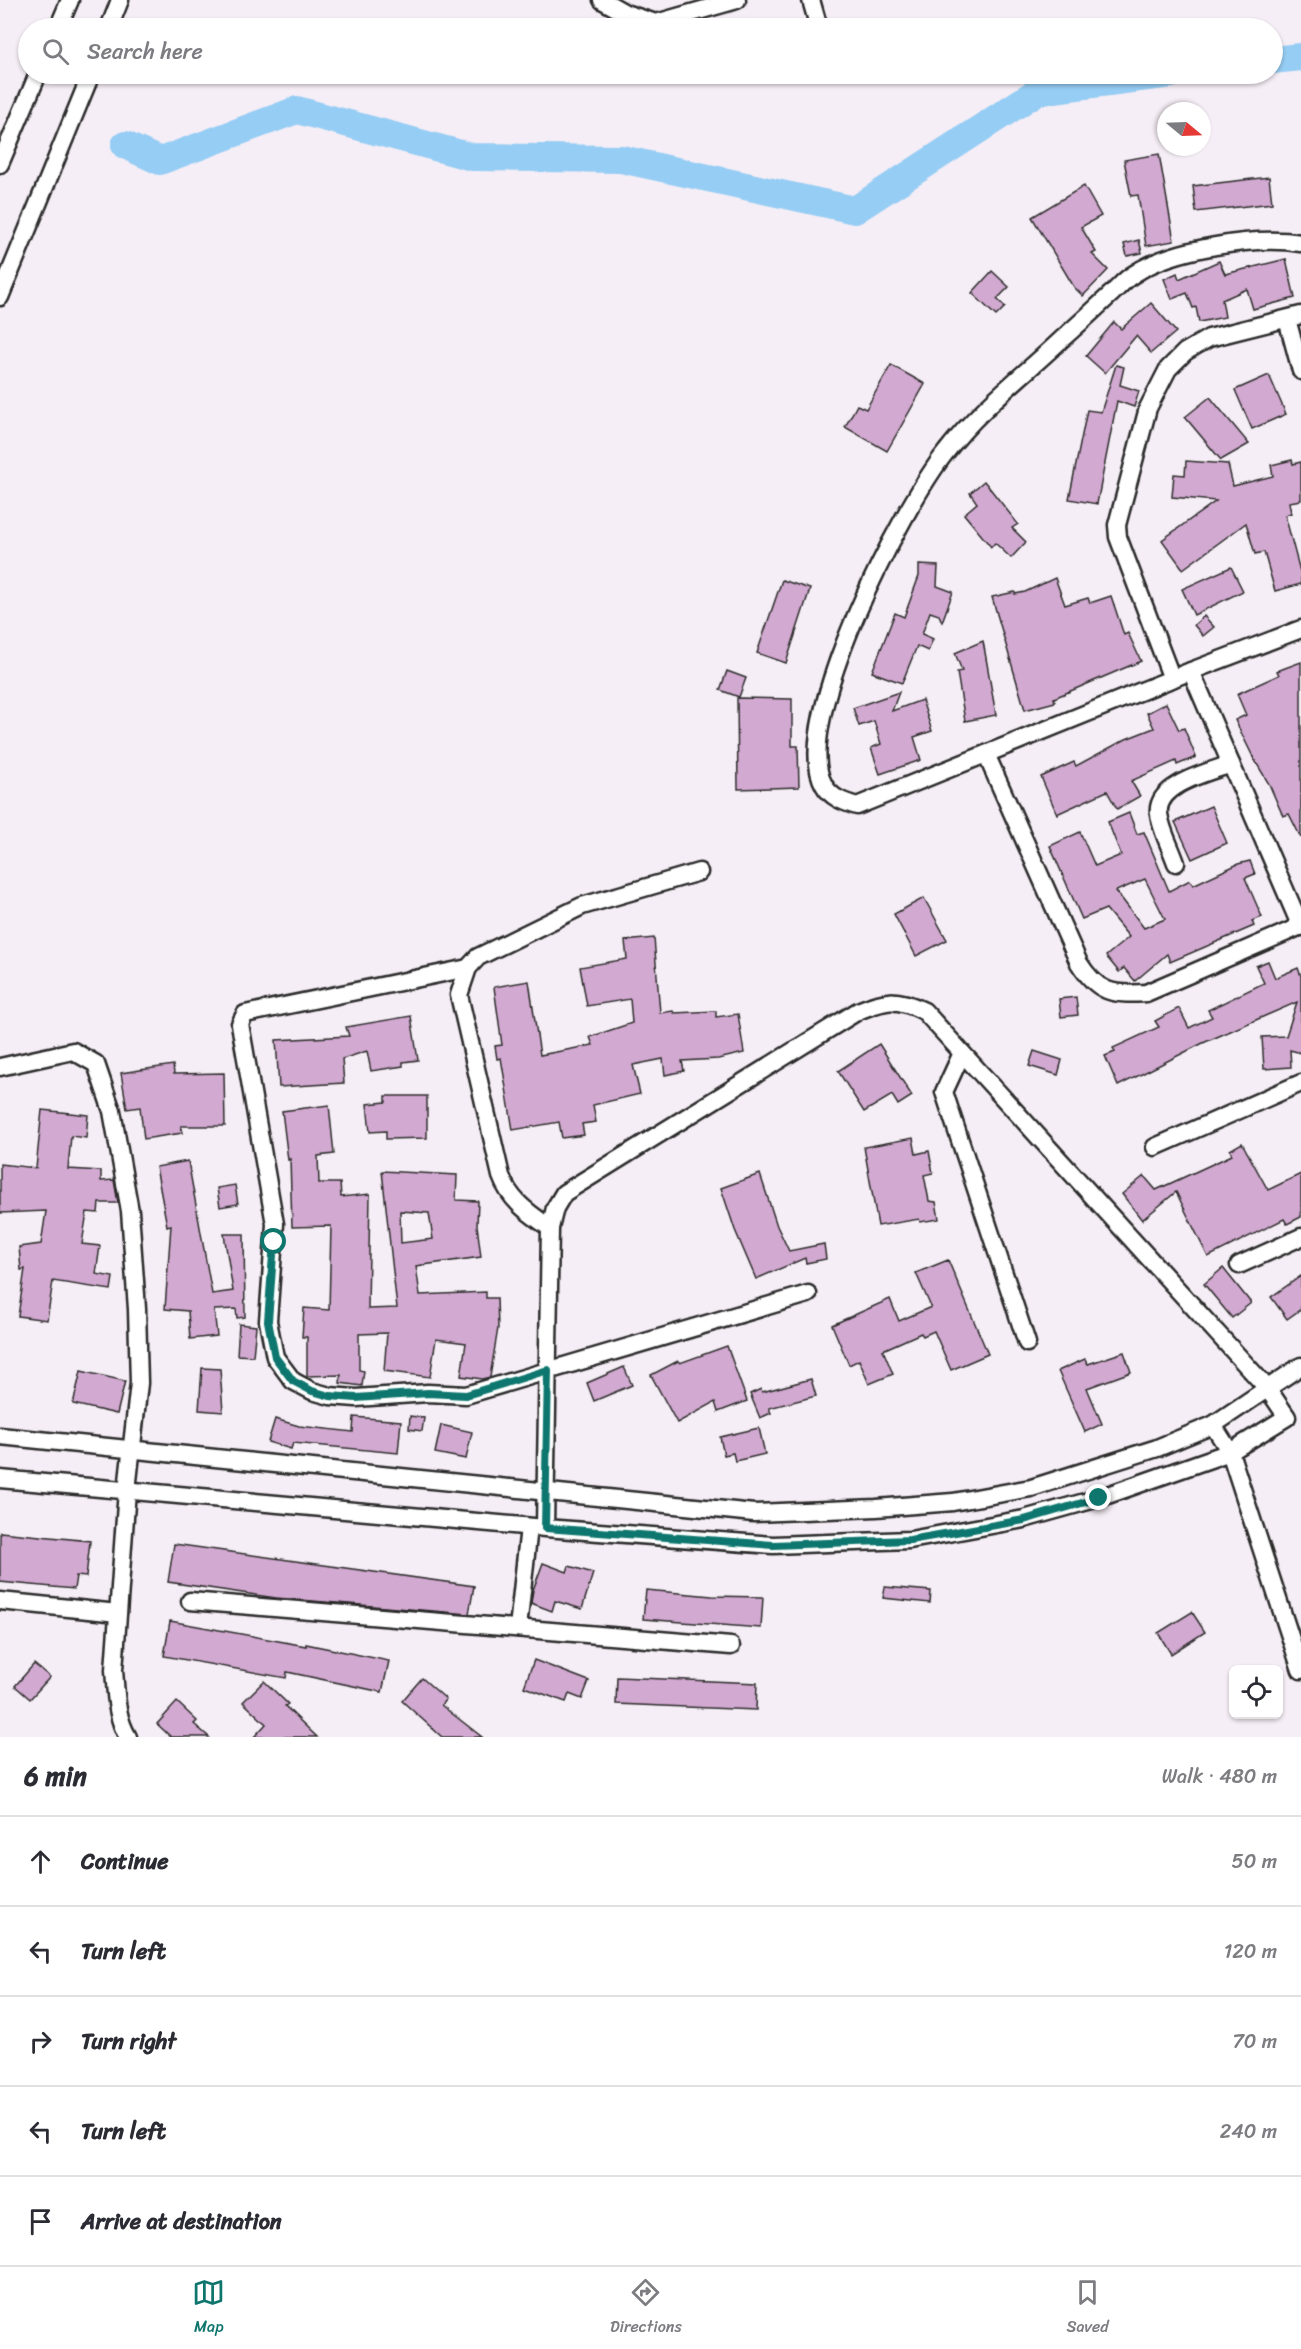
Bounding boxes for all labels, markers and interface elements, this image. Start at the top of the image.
search box [18,18,1283,84]
text: Search here [87,32,203,71]
icon: search [39,35,72,68]
north arrow [1157,102,1211,156]
route start [260,1228,286,1254]
route end [1085,1484,1111,1510]
map controls [1229,1665,1283,1719]
button: locate [1229,1665,1283,1719]
text: 6 min [24,1753,87,1799]
text: Walk · 480 m [1162,1759,1277,1794]
text: Continue [81,1842,169,1881]
text: 50 m [1232,1844,1277,1879]
icon: ahead [24,1845,57,1878]
text: Turn left [81,1932,166,1971]
text: 120 m [1224,1934,1277,1969]
icon: left [24,1935,57,1968]
text: Turn right [81,2022,176,2061]
text: 70 m [1232,2024,1277,2059]
icon: right [24,2025,57,2058]
text: Turn left [81,2112,166,2151]
text: 240 m [1220,2114,1277,2149]
icon: left [24,2115,57,2148]
text: Arrive at destination [81,2202,282,2241]
icon: arrive [24,2205,57,2238]
tab: Map [192,2276,225,2341]
tab: Directions [610,2276,682,2341]
tab: Saved [1066,2276,1109,2341]

